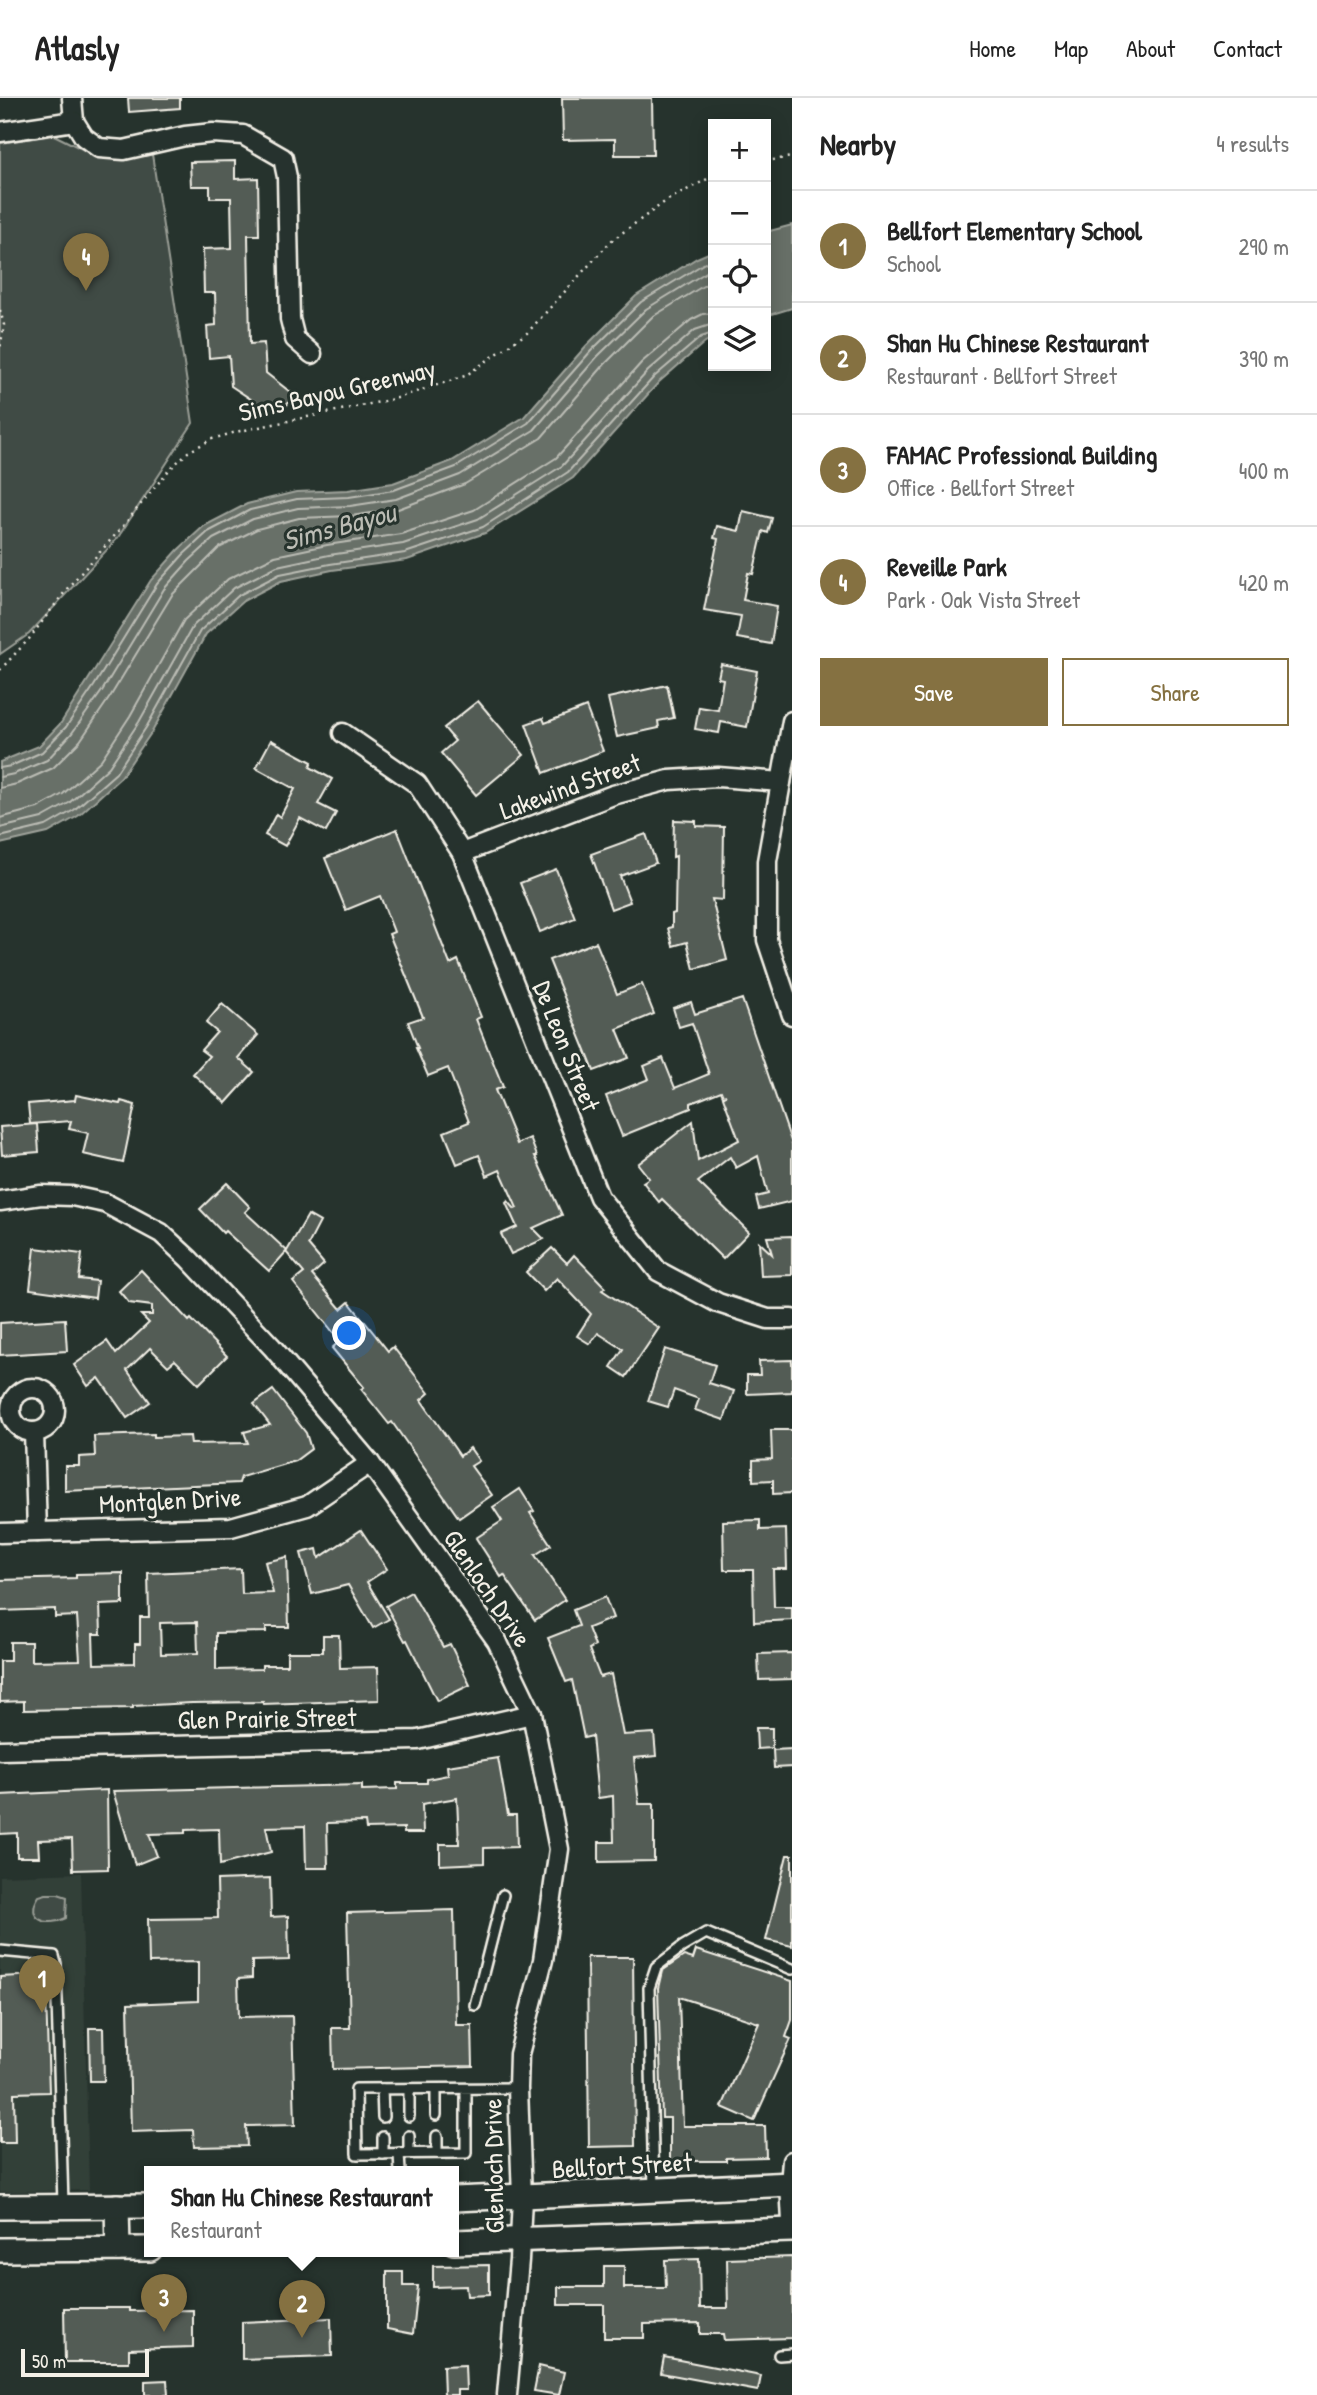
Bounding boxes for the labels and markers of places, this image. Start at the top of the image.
pin: 4 [63,233,109,291]
pin: 1 [19,1955,65,2013]
pin: 3 [141,2274,187,2332]
pin: 2 [279,2280,325,2338]

